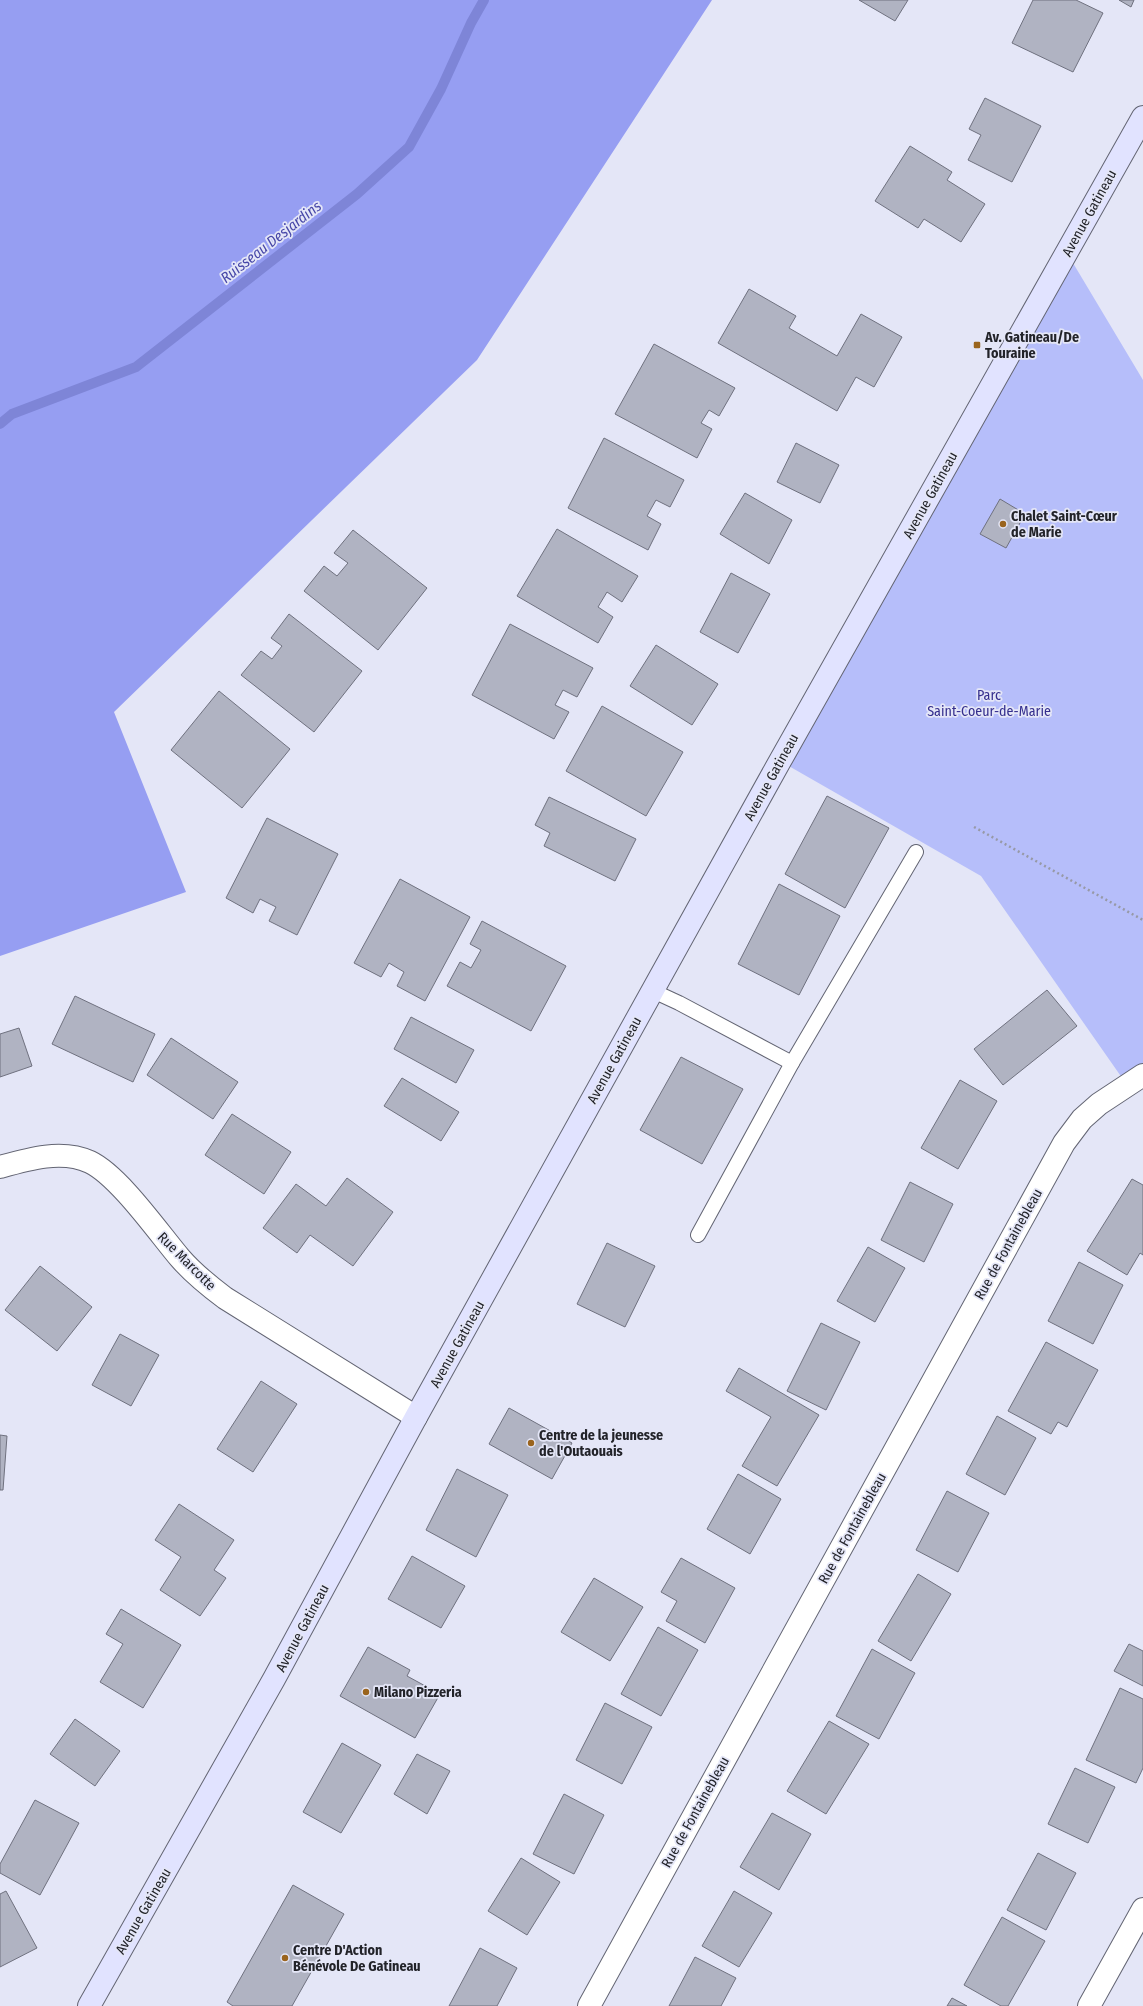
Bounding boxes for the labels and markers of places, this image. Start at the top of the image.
place label: Av. Gatineau/De Touraine [984,329,1079,362]
marker: Av. Gatineau/De Touraine [972,340,982,350]
place label: Chalet Saint-Cœur de Marie [1011,508,1118,541]
marker: Chalet Saint-Cœur de Marie [998,519,1008,529]
place label: Centre de la jeunesse de l'Outaouais [539,1427,663,1460]
marker: Centre de la jeunesse de l'Outaouais [526,1438,536,1448]
place label: Milano Pizzeria [374,1684,462,1701]
marker: Milano Pizzeria [361,1687,371,1697]
place label: Centre D'Action Bénévole De Gatineau [293,1942,421,1975]
marker: Centre D'Action Bénévole De Gatineau [280,1953,290,1963]

